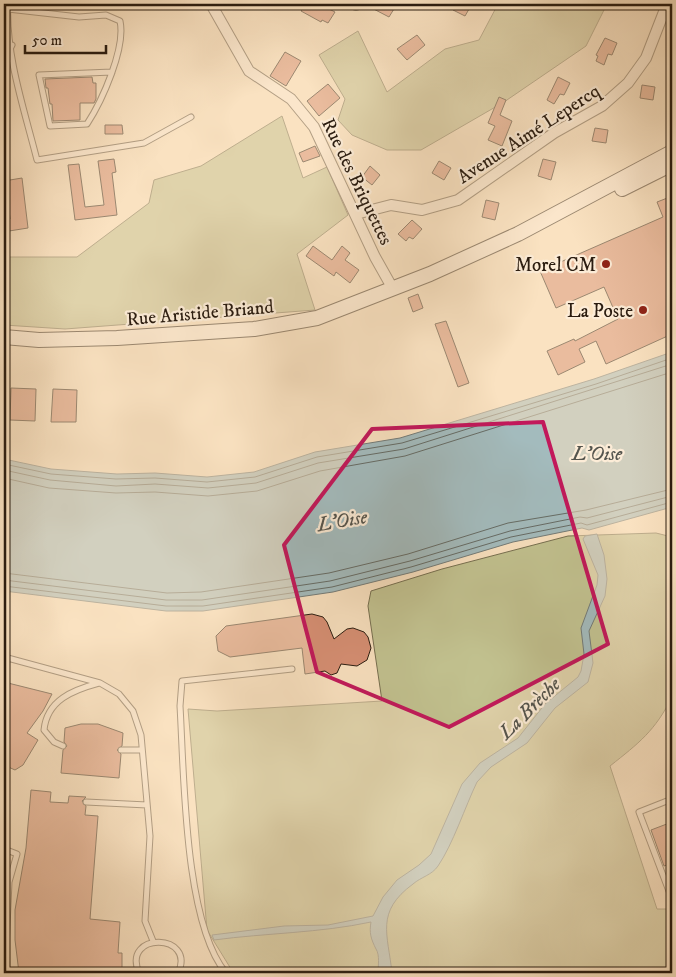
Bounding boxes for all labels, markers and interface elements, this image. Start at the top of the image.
scale bar [25,22,106,54]
text: 50 m [32,31,62,50]
street label: Avenue Aimé Lepercq [453,79,606,190]
street label: Rue des Briquettes [315,114,397,249]
place label: Morel CM [515,254,596,277]
marker: Morel CM [600,258,612,270]
street label: Rue Aristide Briand [125,296,275,331]
place label: La Poste [567,300,633,323]
marker: La Poste [637,304,649,316]
water label: L’Oise [571,442,623,467]
water label: L'Oise [314,505,370,538]
water label: La Brèche [493,672,567,746]

